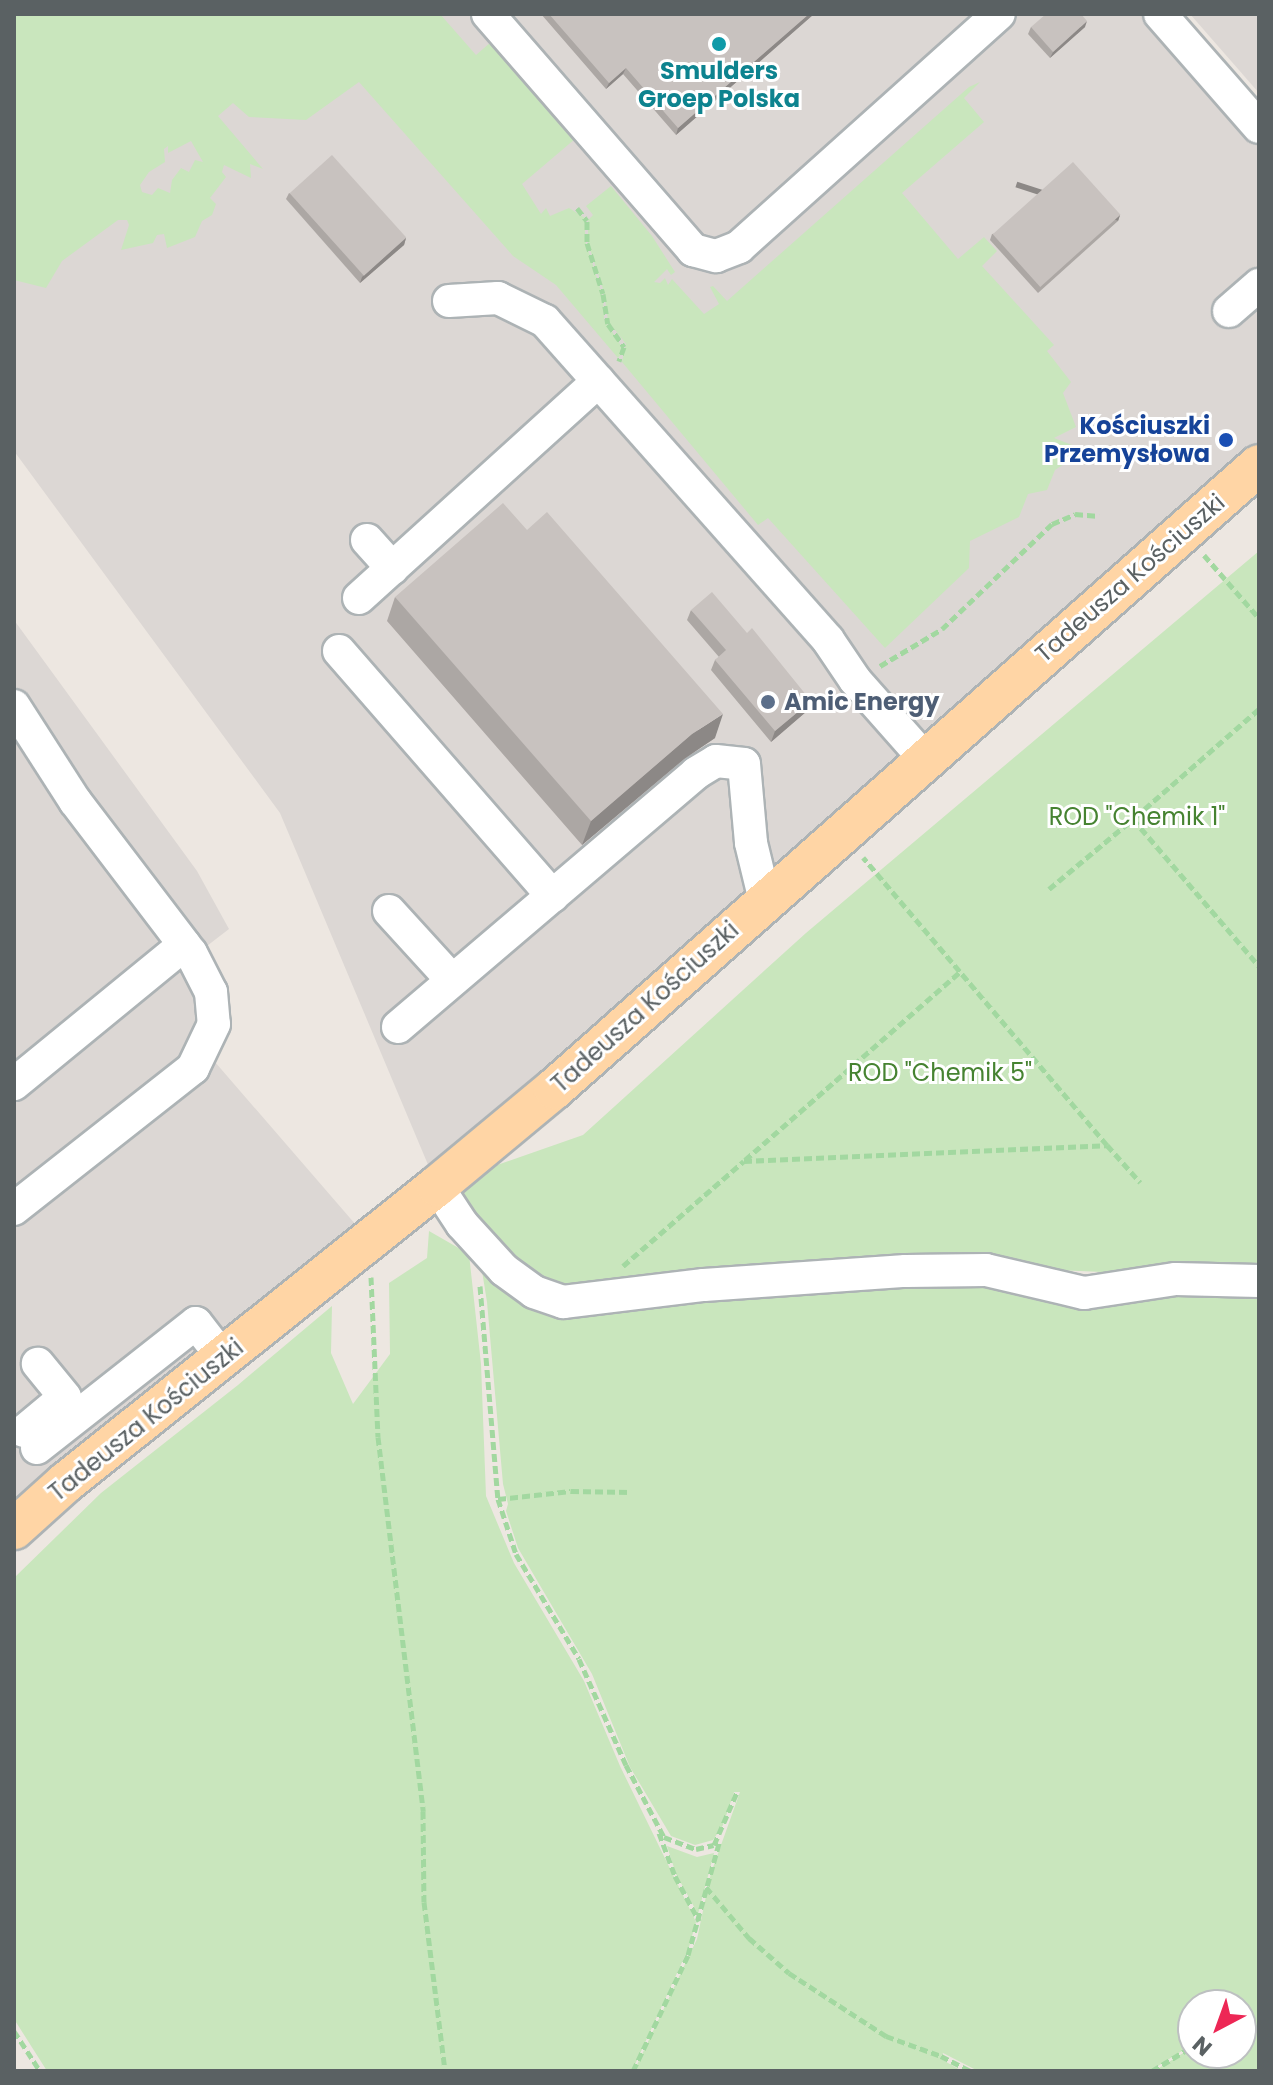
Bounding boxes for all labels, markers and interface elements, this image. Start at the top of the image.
marker: Smulders Groep Polska [710,35,728,53]
place label: Smulders Groep Polska [638,57,800,113]
place label: Kościuszki Przemysłowa [1044,412,1210,468]
marker: Kościuszki Przemysłowa [1217,431,1235,449]
street label: Tadeusza Kościuszki [1029,488,1231,668]
place label: Amic Energy [784,688,939,716]
marker: Amic Energy [759,693,777,711]
park label: ROD "Chemik 1" [1049,803,1225,831]
street label: Tadeusza Kościuszki [546,915,744,1099]
park label: ROD "Chemik 5" [848,1059,1032,1087]
street label: Tadeusza Kościuszki [43,1333,249,1507]
north arrow [1177,1989,1257,2069]
text: N [1186,2029,1219,2063]

